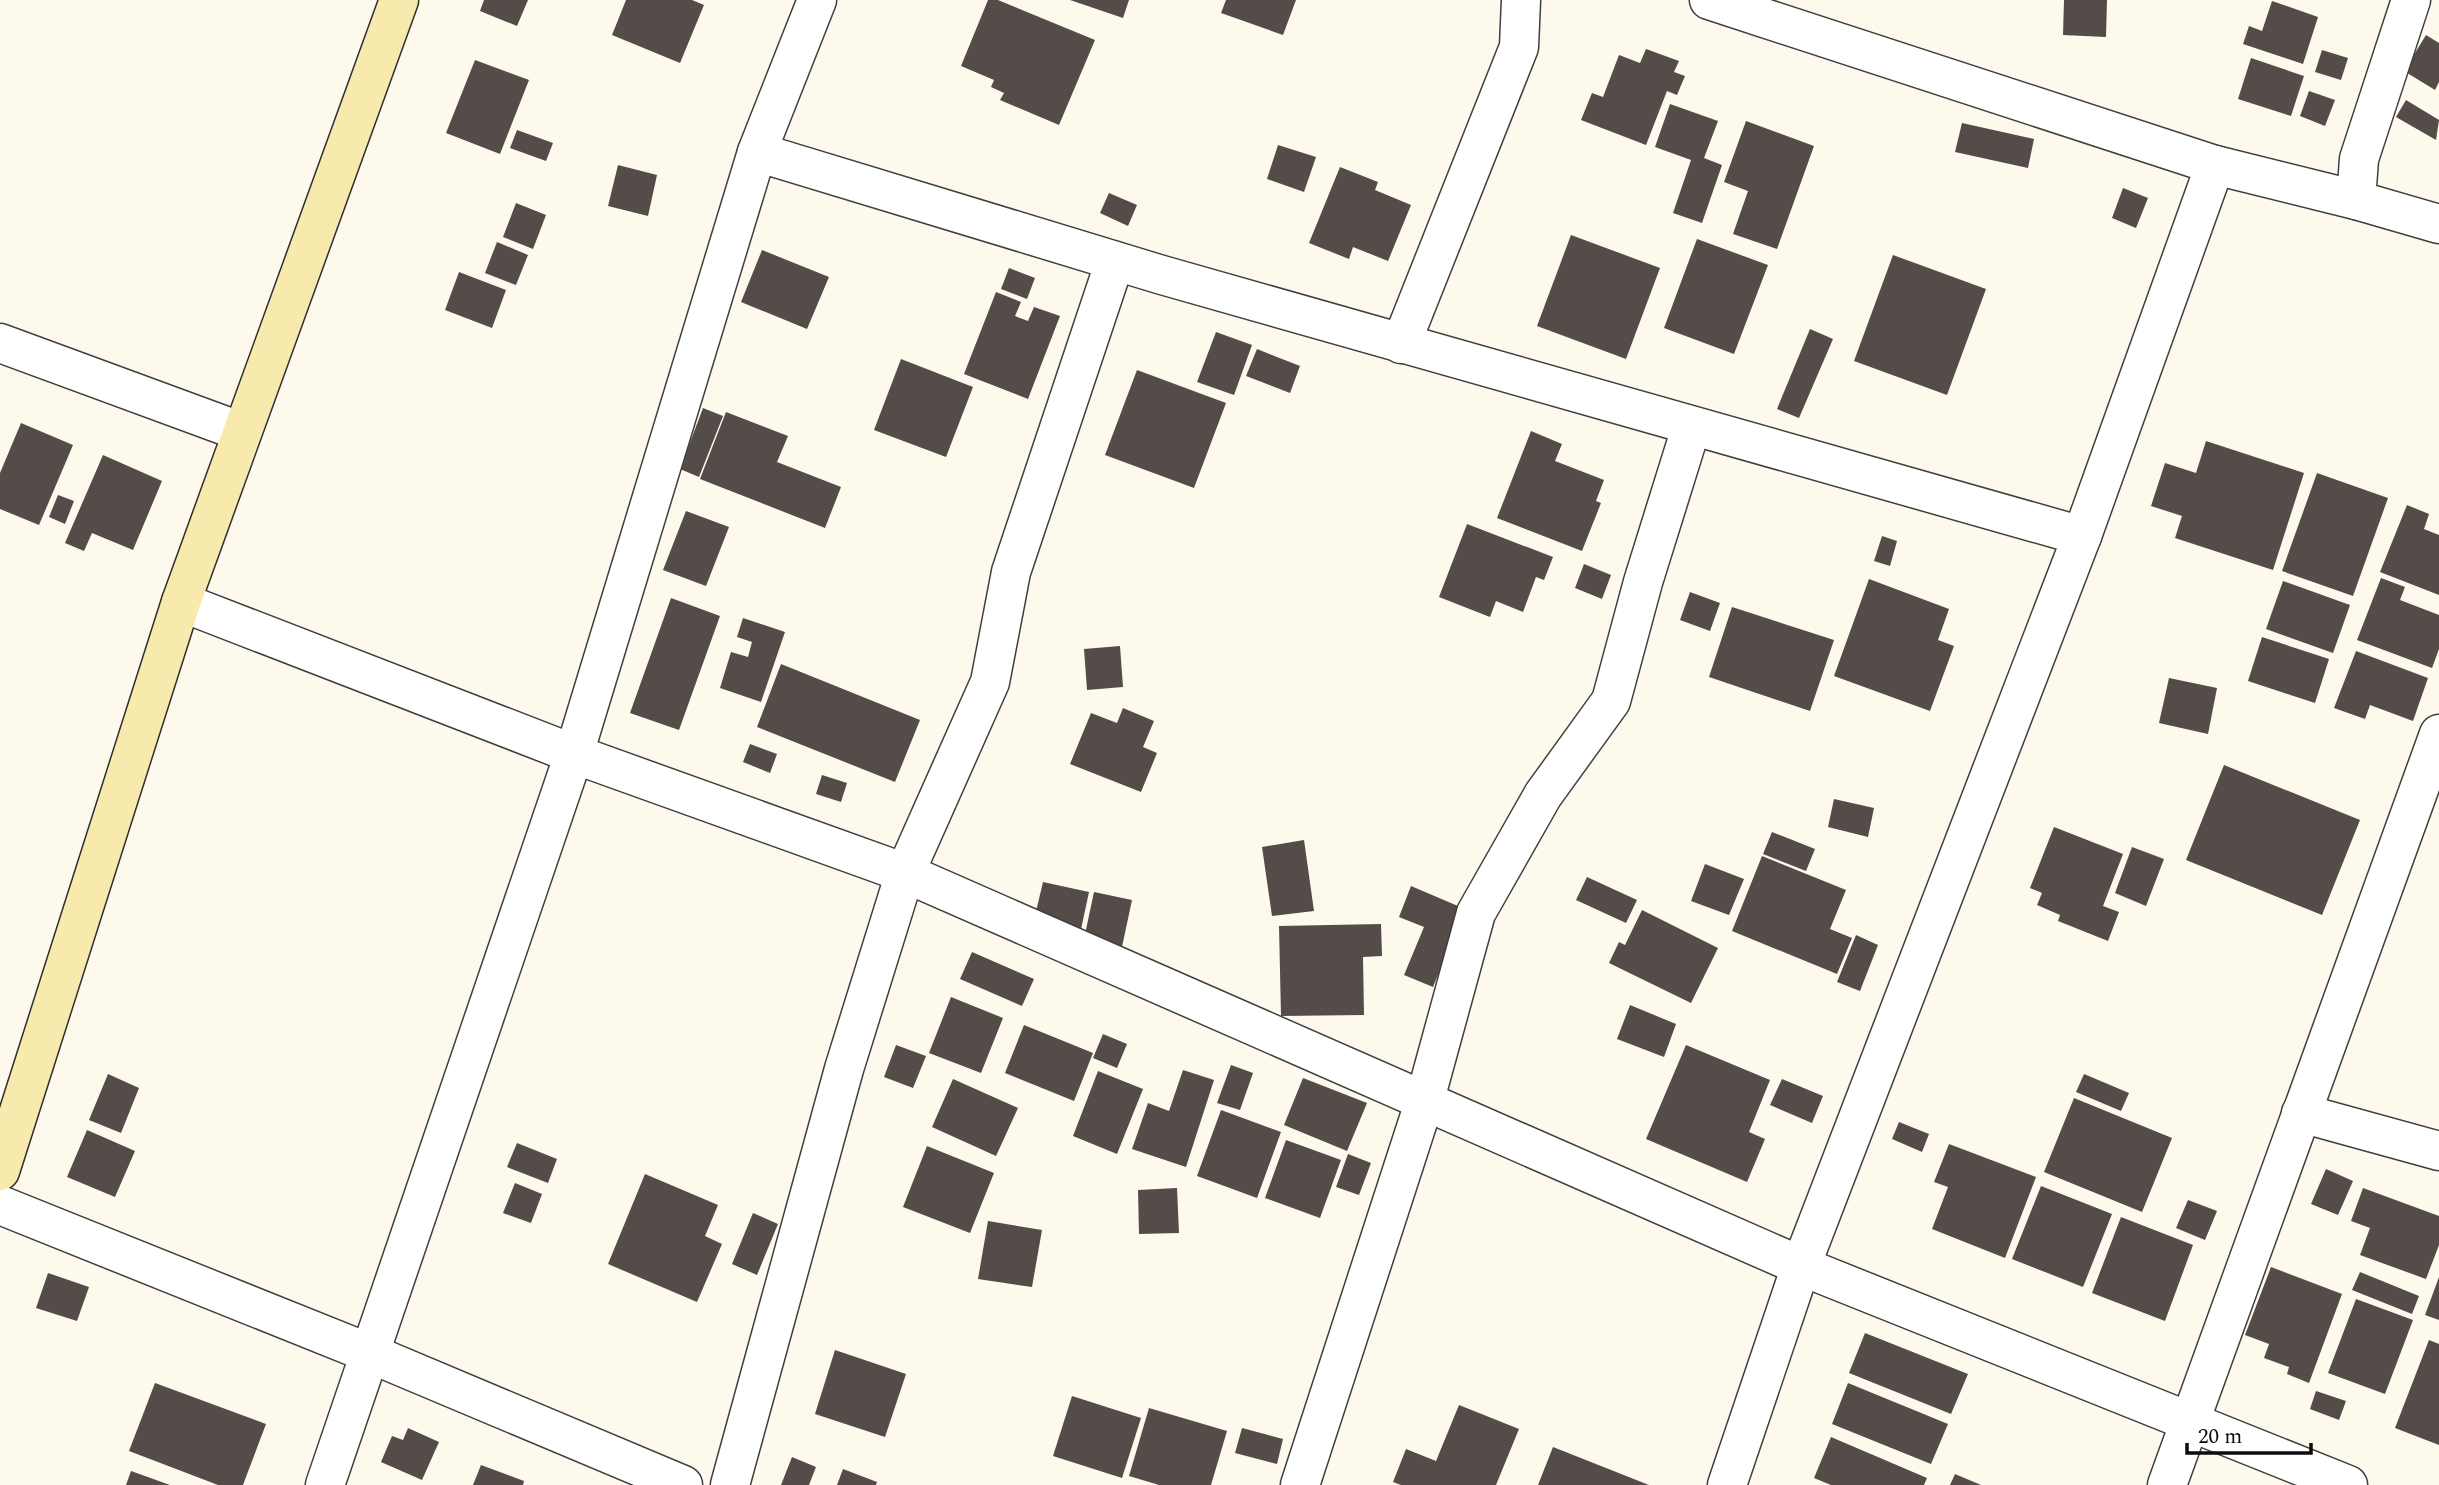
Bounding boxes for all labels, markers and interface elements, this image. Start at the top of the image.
scale bar [2187,1412,2311,1456]
text: 20 m [2198,1421,2242,1453]

